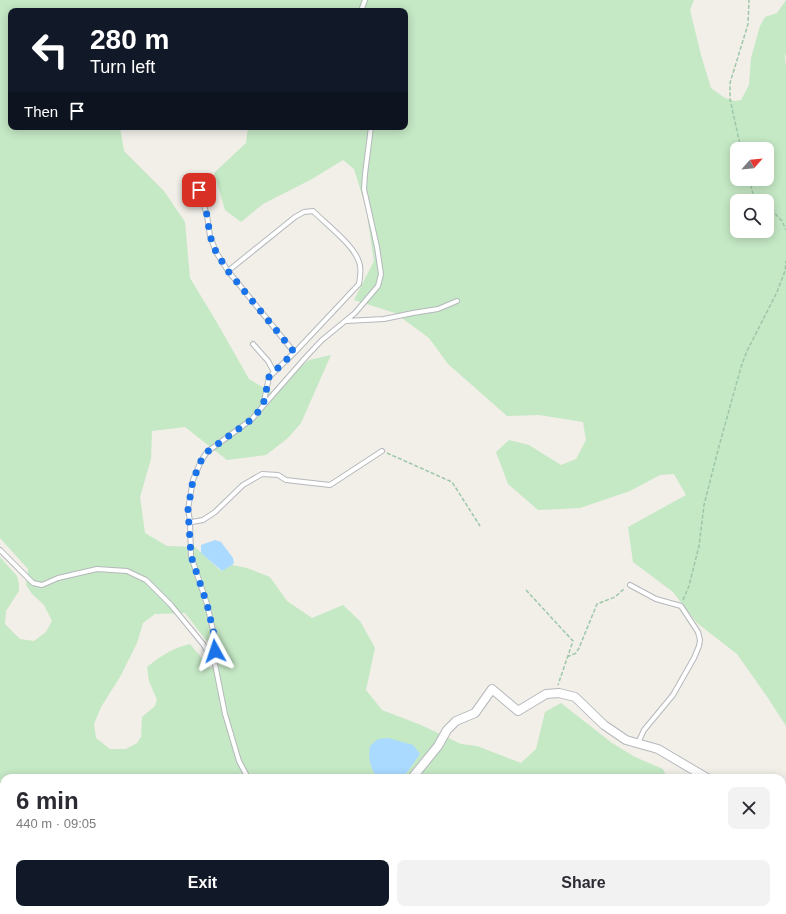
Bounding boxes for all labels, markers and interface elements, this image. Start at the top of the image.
icon: left [24,24,76,76]
text: 280 m [90,24,169,55]
text: Turn left [90,57,155,77]
icon: arrive [66,100,88,122]
text: Then [24,103,58,120]
north arrow [730,142,774,186]
map controls [730,142,774,238]
pin [182,173,216,207]
icon: arrive [188,179,210,201]
button: search [730,194,774,238]
position arrow [194,630,236,672]
text: 6 min [16,787,79,814]
button: close [728,787,770,829]
text: 440 m · 09:05 [16,816,96,831]
button: Exit [16,860,389,906]
button: Share [397,860,770,906]

